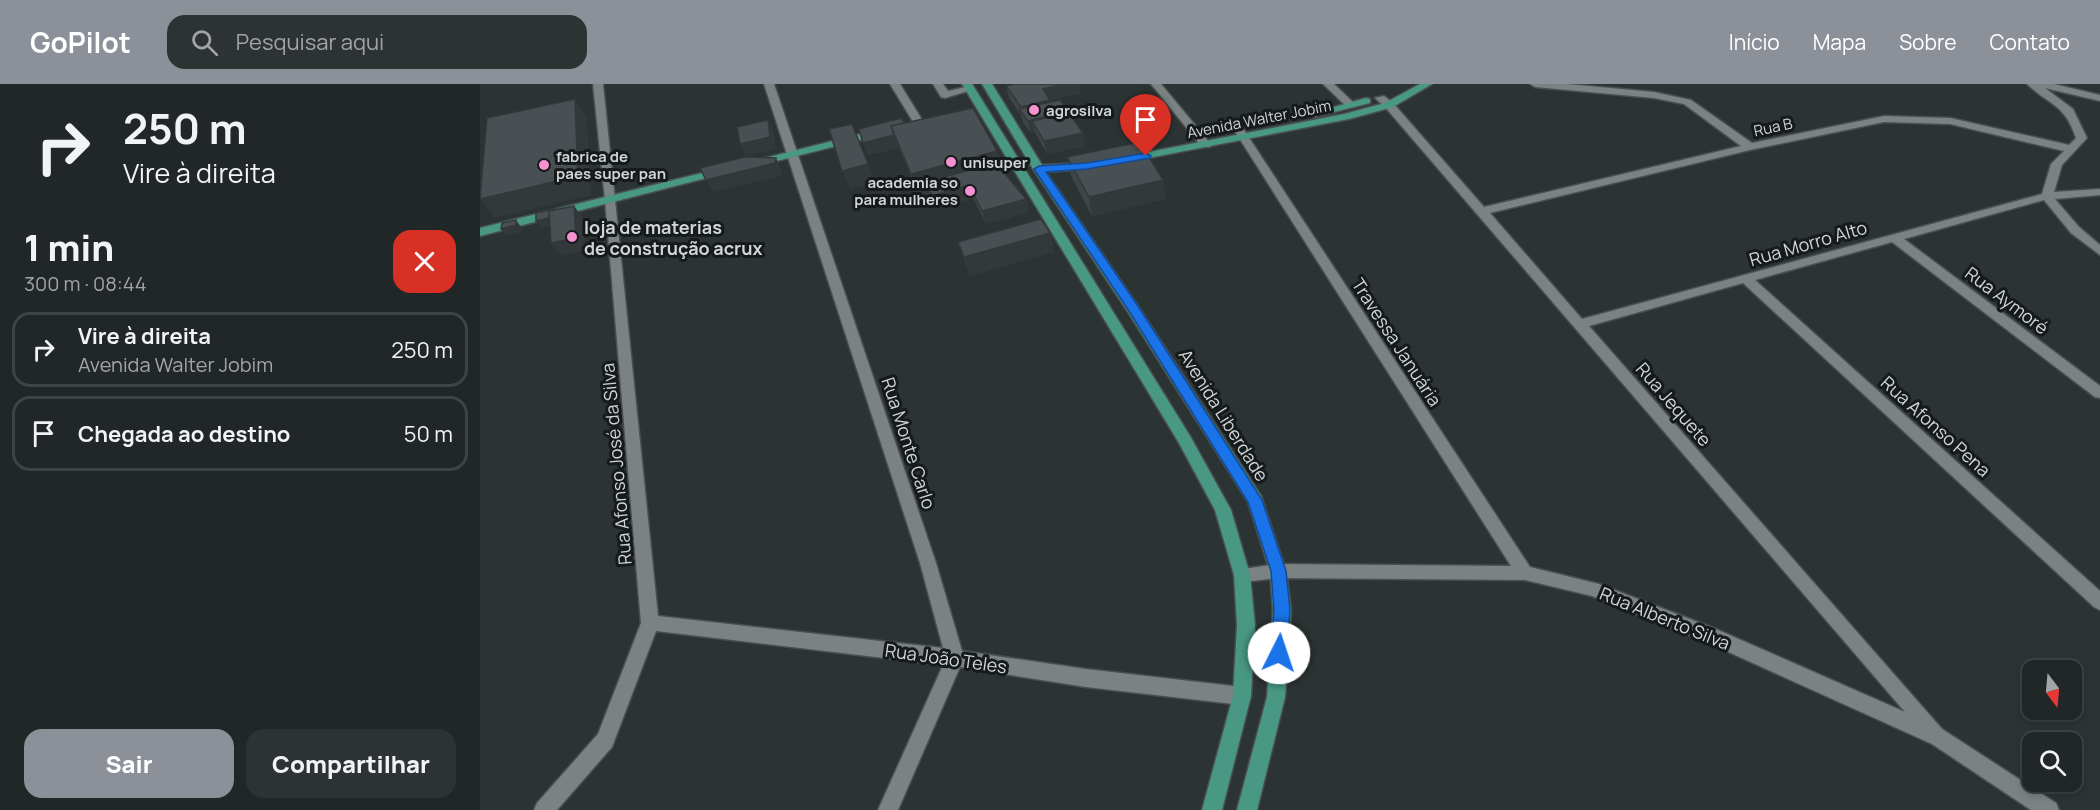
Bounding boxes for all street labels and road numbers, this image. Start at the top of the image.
street label: Avenida Walter Jobim [1185,95,1333,143]
street label: Rua B [1752,113,1794,141]
street label: Rua Morro Alto [1746,215,1870,271]
street label: Rua Aymoré [1960,261,2054,339]
street label: Travessa Januária [1347,273,1447,411]
street label: Avenida Liberdade [1174,344,1274,486]
street label: Rua Jequete [1631,357,1717,451]
street label: Rua Afonso José da Silva [595,362,637,566]
street label: Rua Afonso Pena [1876,370,1996,482]
street label: Rua Monte Carlo [876,374,942,512]
street label: Rua Alberto Silva [1596,581,1734,655]
street label: Rua João Teles [883,638,1009,678]

